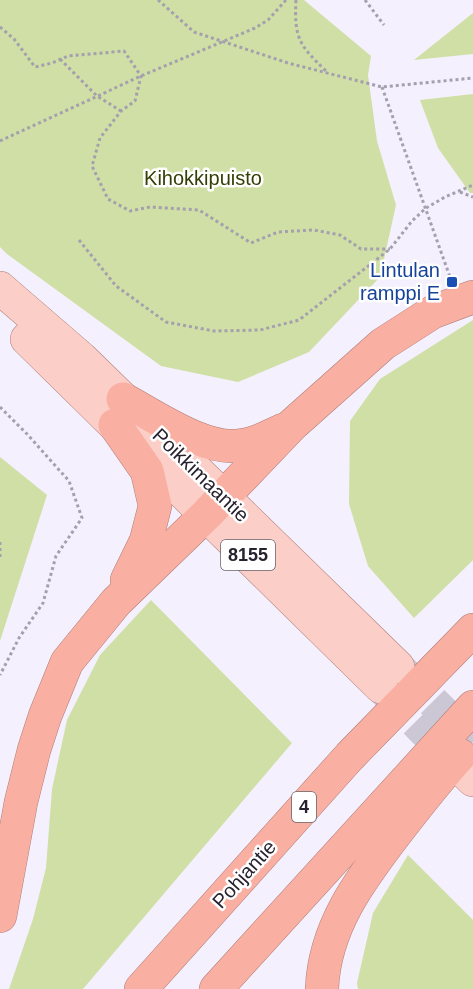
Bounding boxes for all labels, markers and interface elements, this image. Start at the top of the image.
park label: Kihokkipuisto [144,167,262,189]
place label: Lintulan ramppi E [360,259,440,304]
marker: Lintulan ramppi E [445,275,459,289]
street label: Poikkimaantie [149,424,253,526]
road number: 8155 [221,540,275,570]
road number: 4 [292,792,316,822]
street label: Pohjantie [208,836,280,912]

